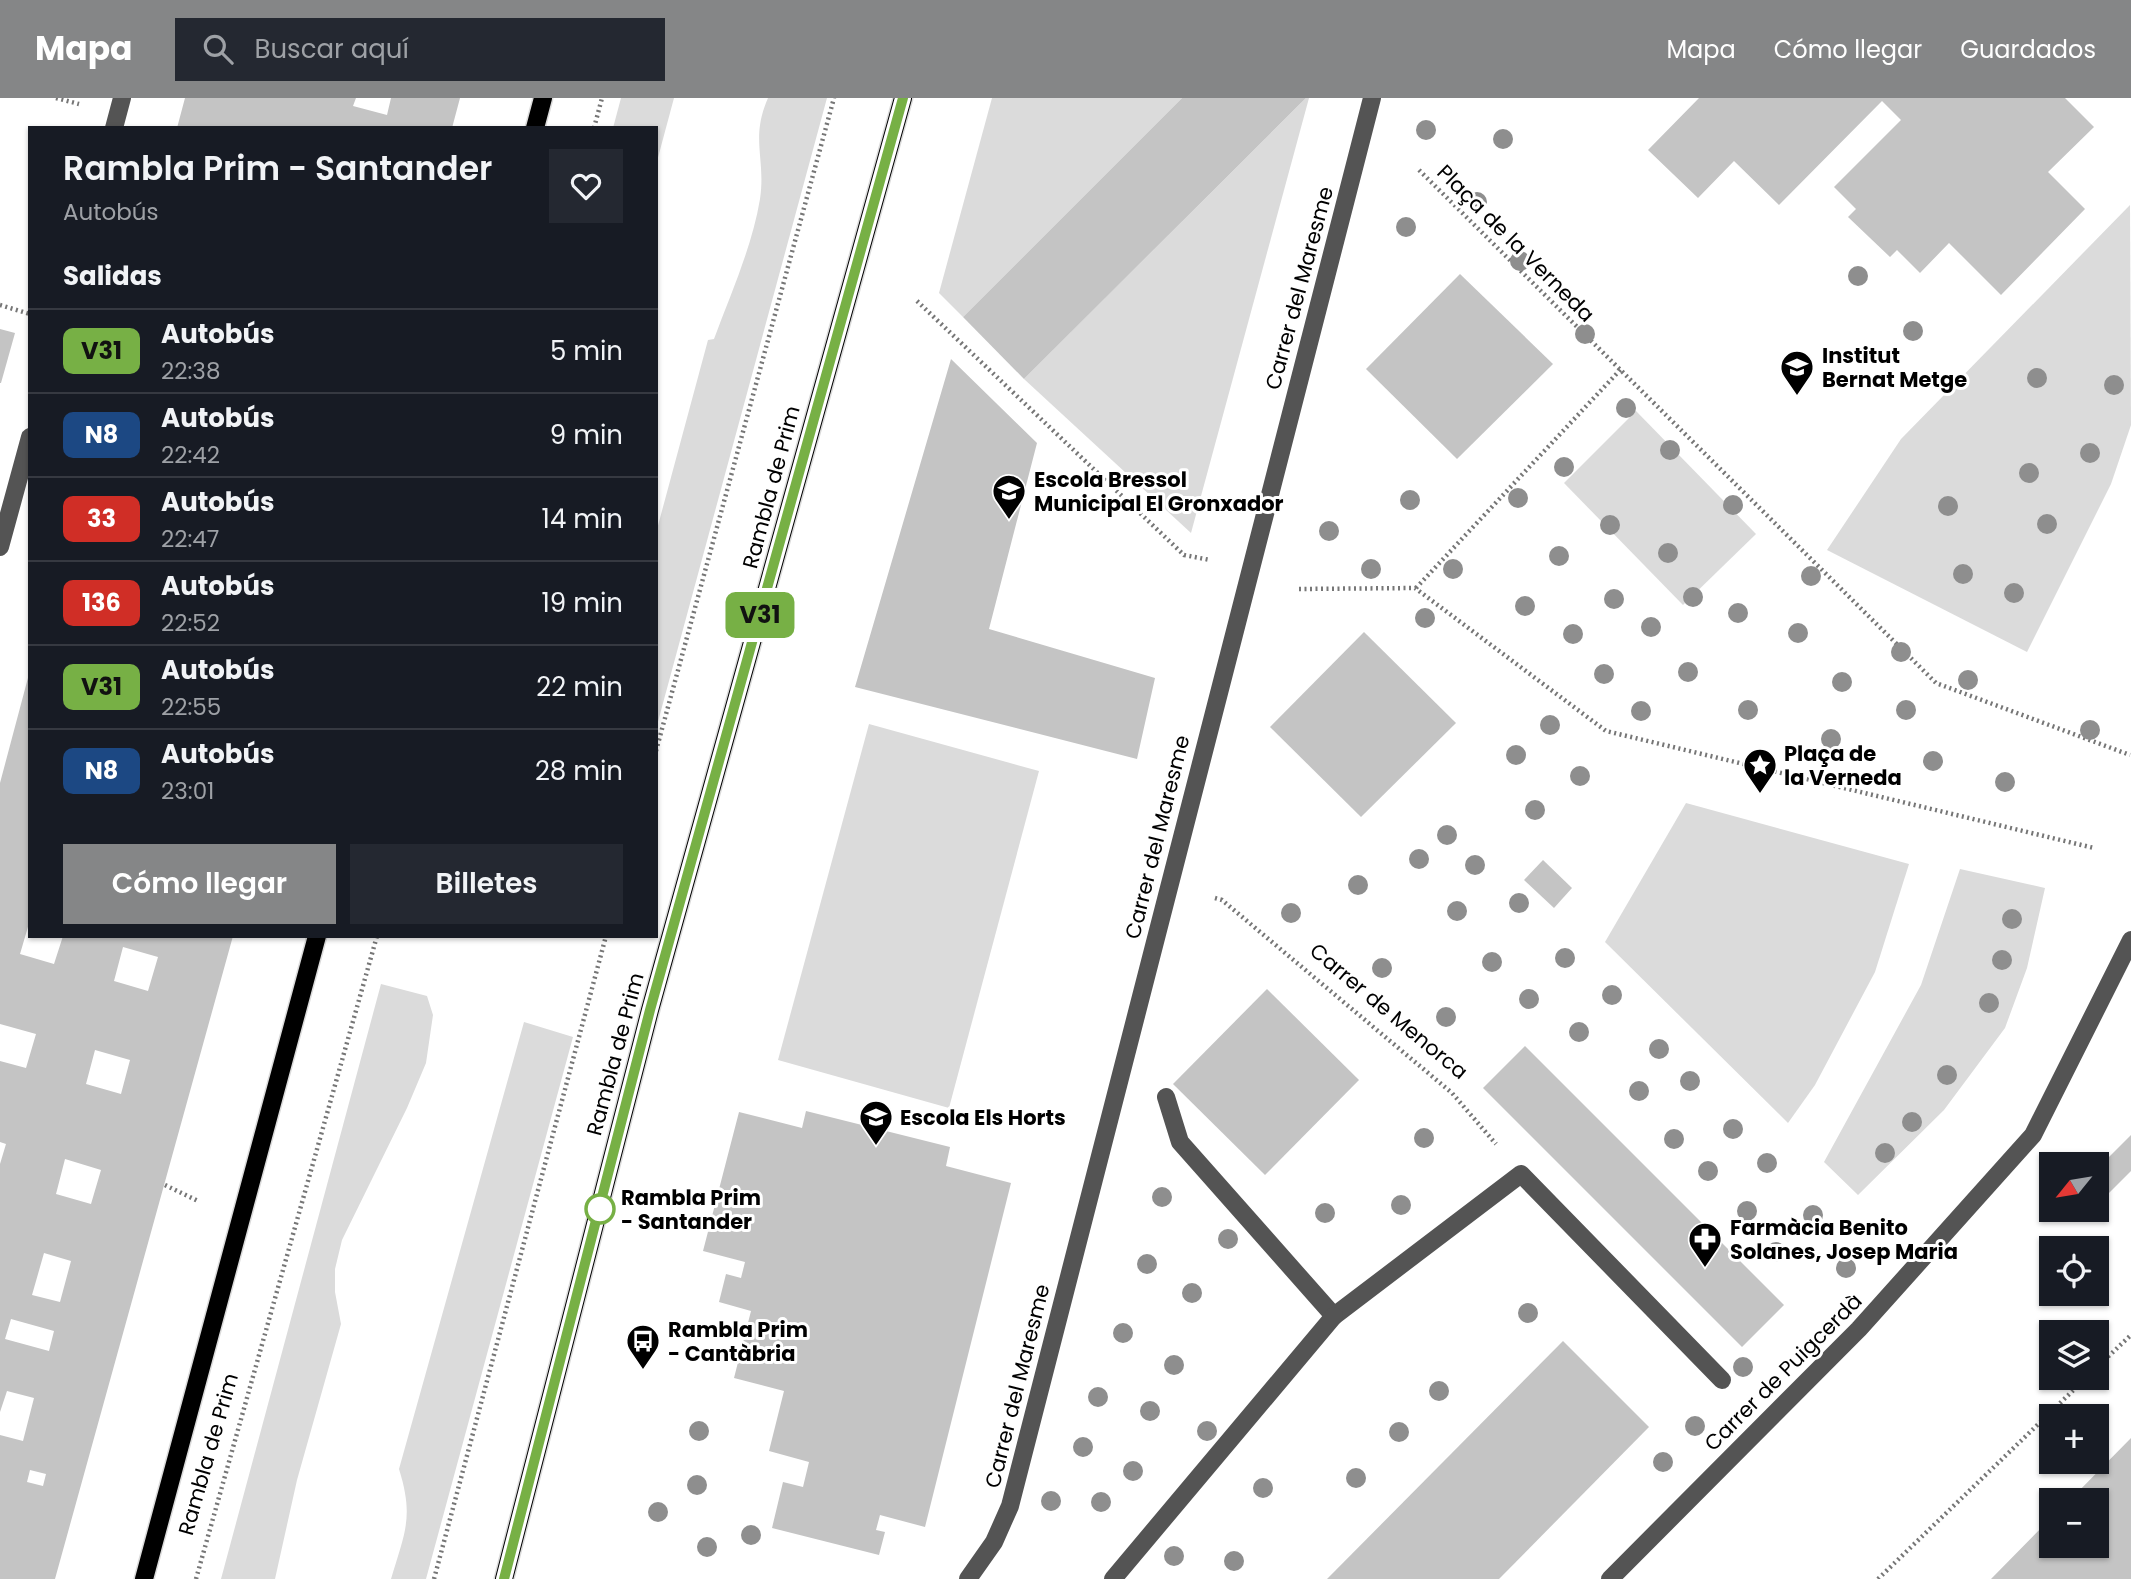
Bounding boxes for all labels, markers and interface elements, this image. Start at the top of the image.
search box [175,18,665,81]
text: Mapa [35,25,133,72]
icon: search [199,30,237,68]
text: Buscar aquí [255,31,409,67]
text: Mapa [1666,33,1736,66]
text: Cómo llegar [1774,33,1922,66]
text: Guardados [1960,33,2096,66]
text: Rambla Prim - Santander [63,145,492,192]
button: heart [549,149,623,223]
street label: Plaça de la Verneda [1431,158,1601,328]
street label: Carrer del Maresme [1258,183,1340,393]
text: Autobús [63,196,159,228]
text: Salidas [63,258,162,294]
text: Autobús [161,316,275,352]
text: 5 min [550,333,623,369]
text: V31 [81,334,122,367]
place label: Institut Bernat Metge [1822,341,1967,394]
school or university icon: Institut Bernat Metge [1778,348,1816,397]
text: 22:38 [161,355,220,387]
text: Autobús [161,400,275,436]
street label: Rambla de Prim [735,402,807,572]
text: 9 min [550,417,623,453]
text: N8 [85,418,118,451]
text: 22:42 [161,439,220,471]
place label: Escola Bressol Municipal El Gronxador [1034,465,1284,518]
school or university icon: Escola Bressol Municipal El Gronxador [990,472,1028,521]
text: Autobús [161,484,275,520]
text: 14 min [542,501,623,537]
text: 33 [87,502,116,535]
text: 22:47 [161,523,219,555]
text: Autobús [161,568,275,604]
text: 19 min [542,585,623,621]
text: 136 [82,586,121,619]
line badge: V31 [720,592,800,638]
text: V31 [739,598,781,631]
text: 22:52 [161,607,220,639]
text: Autobús [161,652,275,688]
text: 22 min [536,669,623,705]
text: V31 [81,670,122,703]
text: 22:55 [161,691,221,723]
street label: Carrer del Maresme [1118,732,1196,942]
text: Autobús [161,736,275,772]
place label: Plaça de la Verneda [1784,739,1902,792]
place icon: Plaça de la Verneda [1741,746,1779,795]
text: 28 min [535,753,623,789]
text: N8 [85,754,118,787]
text: 23:01 [161,775,214,807]
button: Cómo llegar [63,844,336,924]
button: Billetes [350,844,623,924]
street label: Carrer de Menorca [1304,936,1474,1086]
street label: Rambla de Prim [579,969,651,1139]
school or university icon: Escola Els Horts [857,1098,895,1147]
place label: Escola Els Horts [900,1103,1066,1132]
north arrow [2039,1152,2109,1222]
map controls [2039,1152,2109,1558]
place label: Rambla Prim - Santander [621,1183,761,1236]
marker: Rambla Prim - Santander [585,1194,615,1224]
place label: Farmàcia Benito Solanes, Josep Maria [1730,1213,1958,1266]
pharmacy icon: Farmàcia Benito Solanes, Josep Maria [1686,1220,1724,1269]
button: locate [2039,1236,2109,1306]
street label: Carrer del Maresme [978,1281,1056,1491]
street label: Carrer de Puigcerdà [1698,1287,1868,1457]
place label: Rambla Prim - Cantàbria [668,1315,808,1368]
button: layers [2039,1320,2109,1390]
bus stop icon: Rambla Prim - Cantàbria [624,1322,662,1371]
street label: Rambla de Prim [171,1370,245,1538]
button: + [2039,1404,2109,1474]
button: − [2039,1488,2109,1558]

